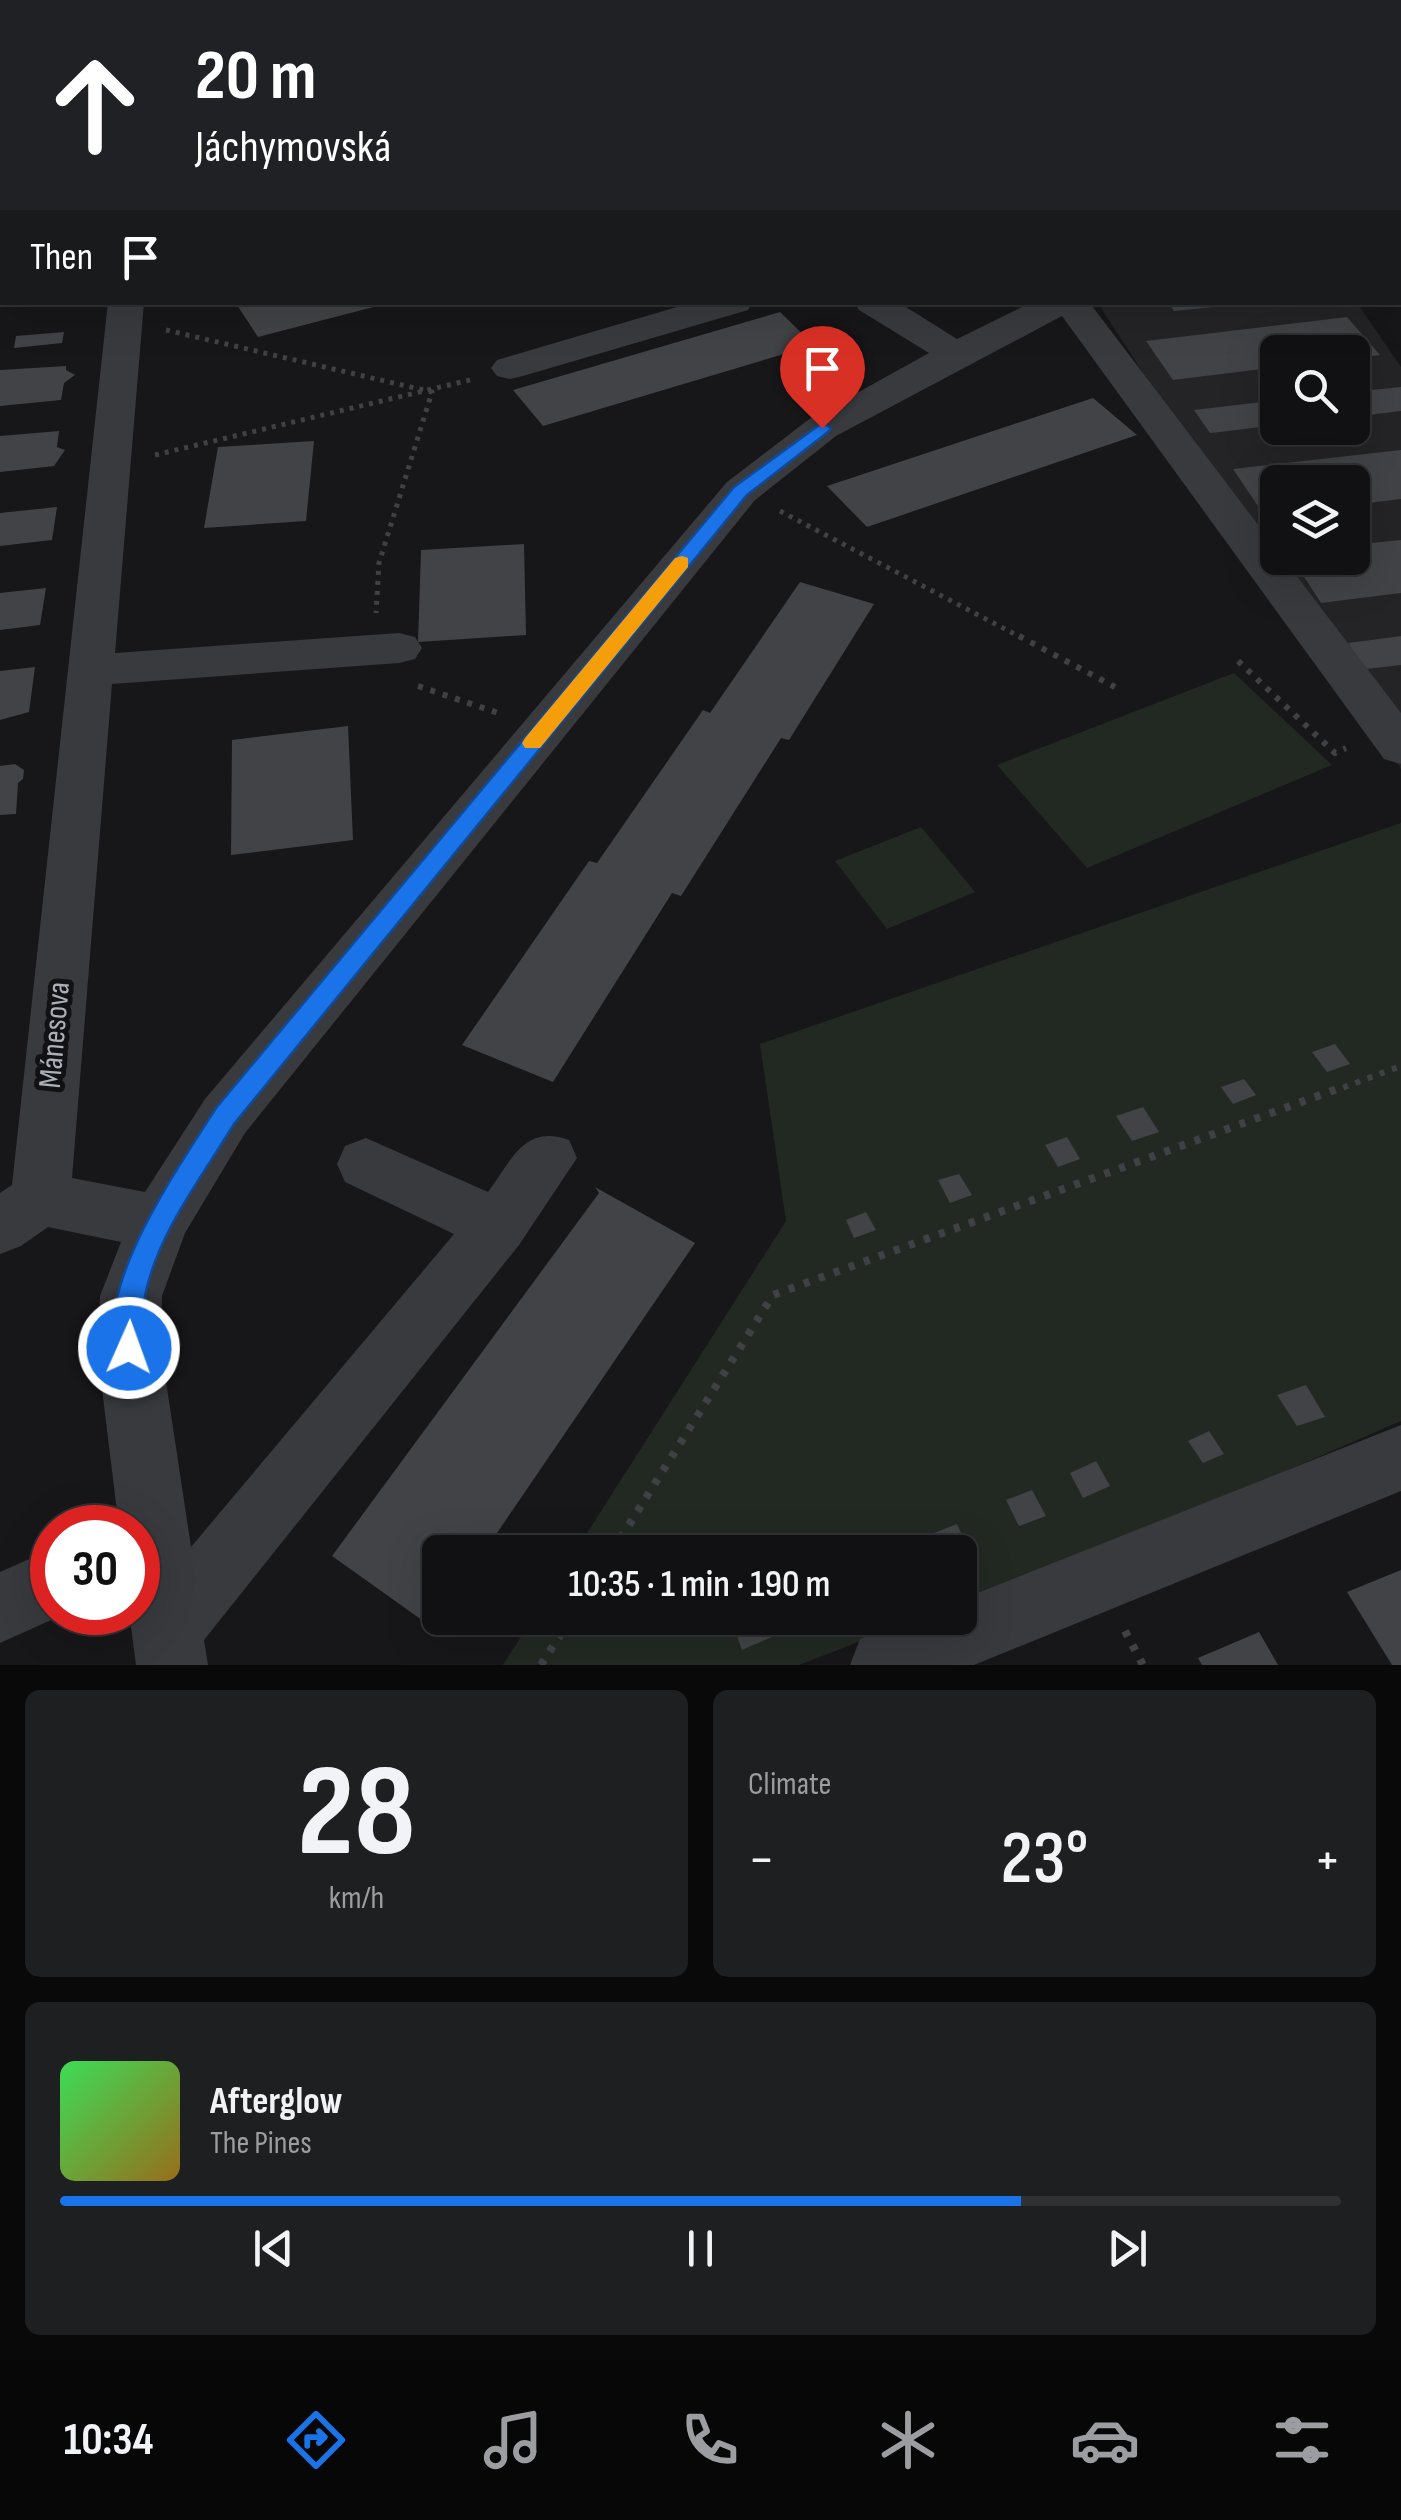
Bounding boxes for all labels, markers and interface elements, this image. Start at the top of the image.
text: 20 m [195,35,316,119]
icon: ahead [30,40,160,170]
text: Jáchymovská [195,120,391,175]
icon: arrive [113,230,168,285]
text: Then [30,235,93,280]
pin [780,326,865,429]
map controls [1260,335,1370,575]
button: search [1260,335,1370,445]
icon: arrive [795,341,850,396]
button: layers [1260,465,1370,575]
street label: Mánesova [31,980,79,1090]
position arrow [77,1296,181,1400]
speed limit sign: 30 [30,1505,160,1635]
text: 10:35 · 1 min · 190 m [569,1562,830,1607]
text: 28 [297,1736,416,1892]
text: Climate [748,1765,831,1804]
text: 23° [1001,1814,1088,1905]
text: − [748,1827,775,1894]
text: + [1314,1827,1341,1894]
text: km/h [329,1879,384,1918]
text: Afterglow [210,2079,343,2124]
text: The Pines [210,2124,312,2163]
icon: previous [246,2221,301,2276]
icon: pause [673,2221,728,2276]
icon: next [1100,2221,1155,2276]
icon: directions [281,2405,351,2475]
icon: music [478,2405,548,2475]
icon: phone [675,2405,745,2475]
icon: climate [873,2405,943,2475]
icon: car [1070,2405,1140,2475]
icon: filters [1267,2405,1337,2475]
text: 10:34 [64,2413,153,2468]

